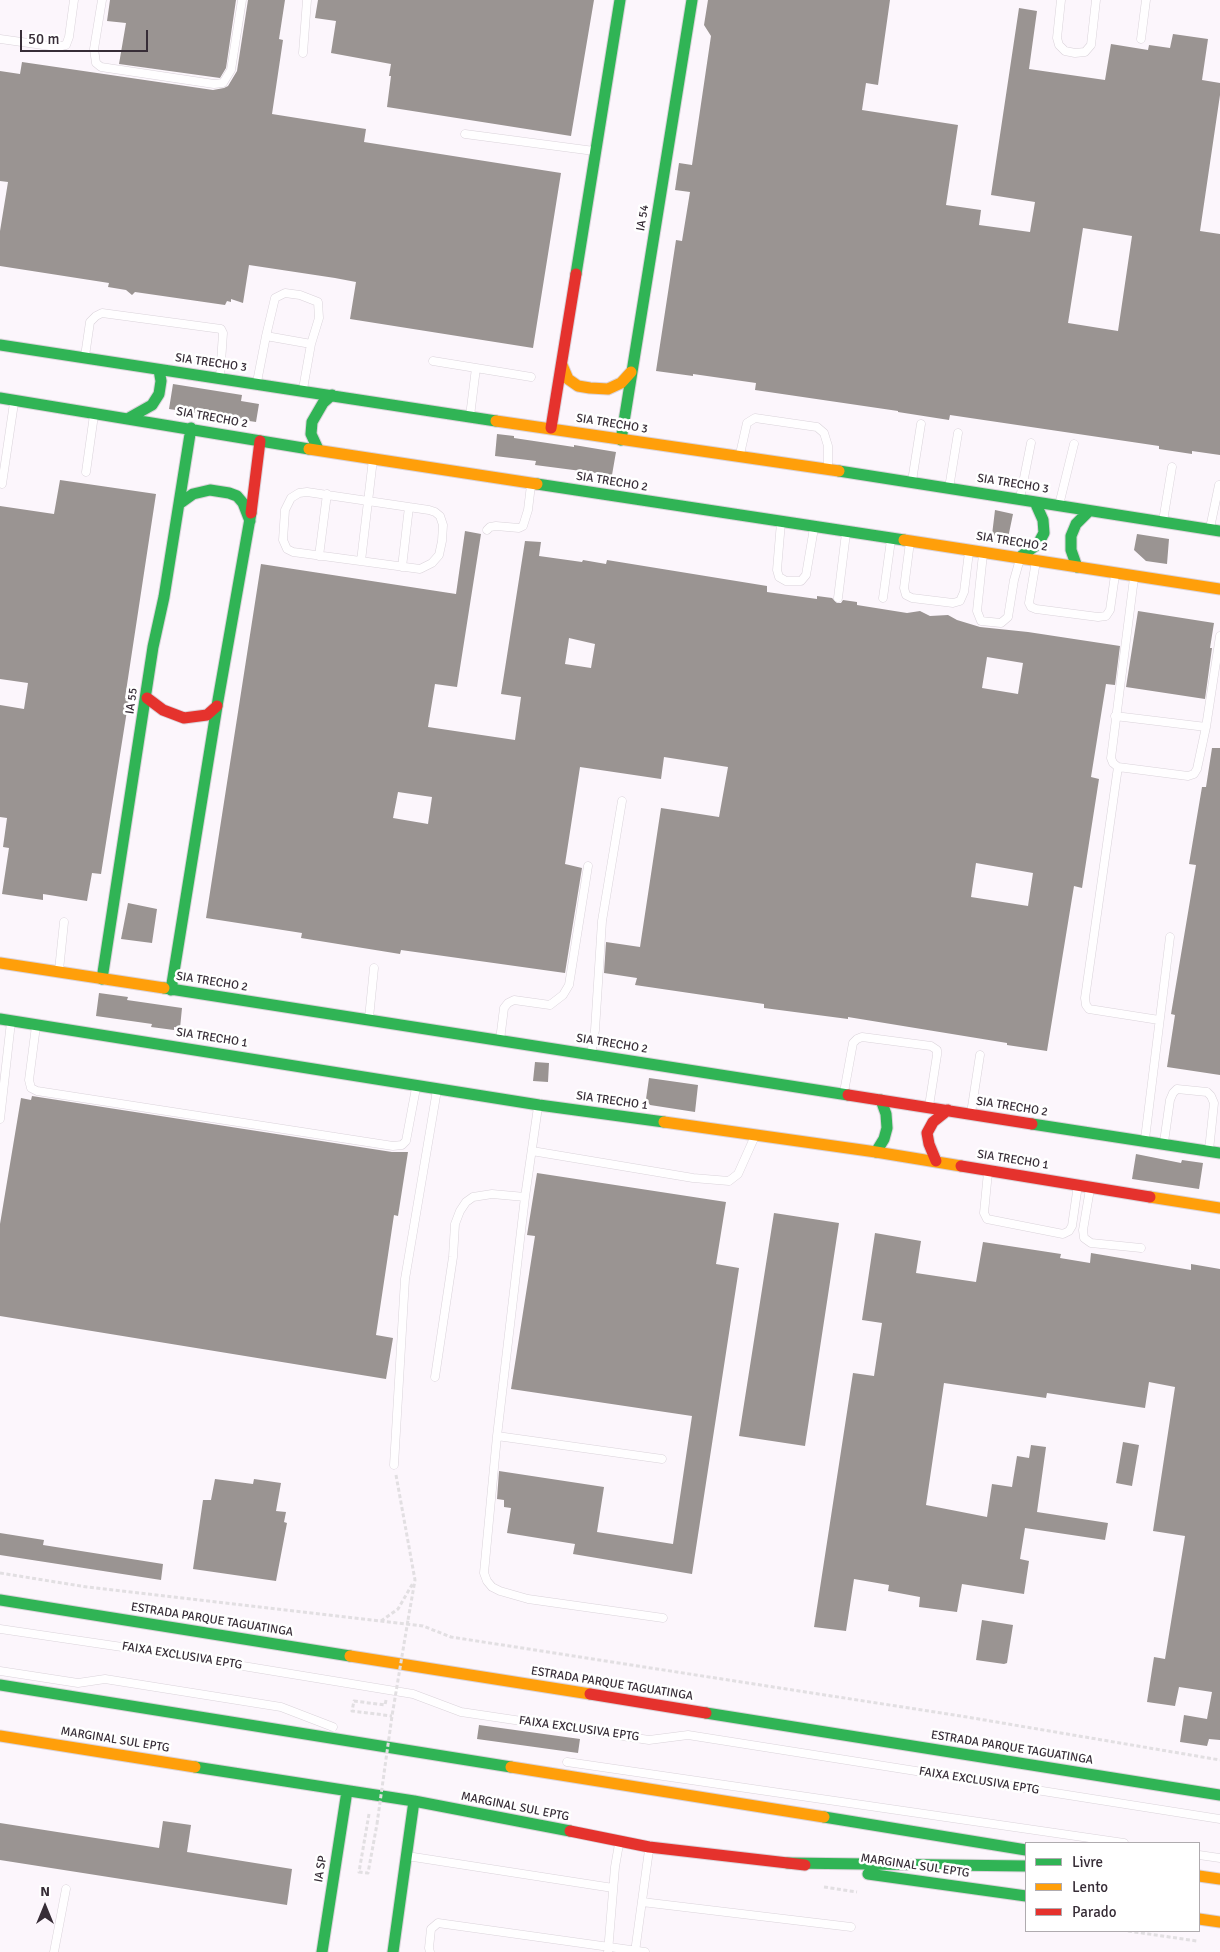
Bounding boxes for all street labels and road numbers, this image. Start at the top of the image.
street label: IA 54 [634,204,652,232]
street label: SIA TRECHO 3 [174,351,248,375]
street label: SIA TRECHO 2 [175,405,249,431]
street label: SIA TRECHO 3 [575,411,649,437]
street label: SIA TRECHO 2 [575,469,649,495]
street label: SIA TRECHO 3 [976,471,1050,497]
street label: SIA TRECHO 2 [975,529,1049,555]
street label: IA 55 [123,687,141,715]
street label: SIA TRECHO 2 [175,969,249,995]
street label: SIA TRECHO 1 [175,1025,249,1051]
street label: SIA TRECHO 2 [575,1031,649,1057]
street label: SIA TRECHO 1 [575,1089,649,1113]
street label: SIA TRECHO 2 [975,1094,1049,1120]
street label: SIA TRECHO 1 [976,1147,1050,1173]
street label: ESTRADA PARQUE TAGUATINGA [130,1600,294,1640]
street label: FAIXA EXCLUSIVA EPTG [121,1639,243,1673]
street label: ESTRADA PARQUE TAGUATINGA [530,1664,694,1704]
street label: FAIXA EXCLUSIVA EPTG [518,1713,640,1745]
street label: MARGINAL SUL EPTG [60,1724,170,1756]
street label: ESTRADA PARQUE TAGUATINGA [930,1728,1094,1768]
street label: FAIXA EXCLUSIVA EPTG [918,1764,1040,1798]
street label: MARGINAL SUL EPTG [460,1789,570,1825]
street label: MARGINAL SUL EPTG [860,1851,970,1881]
street label: IA SP [312,1855,330,1883]

